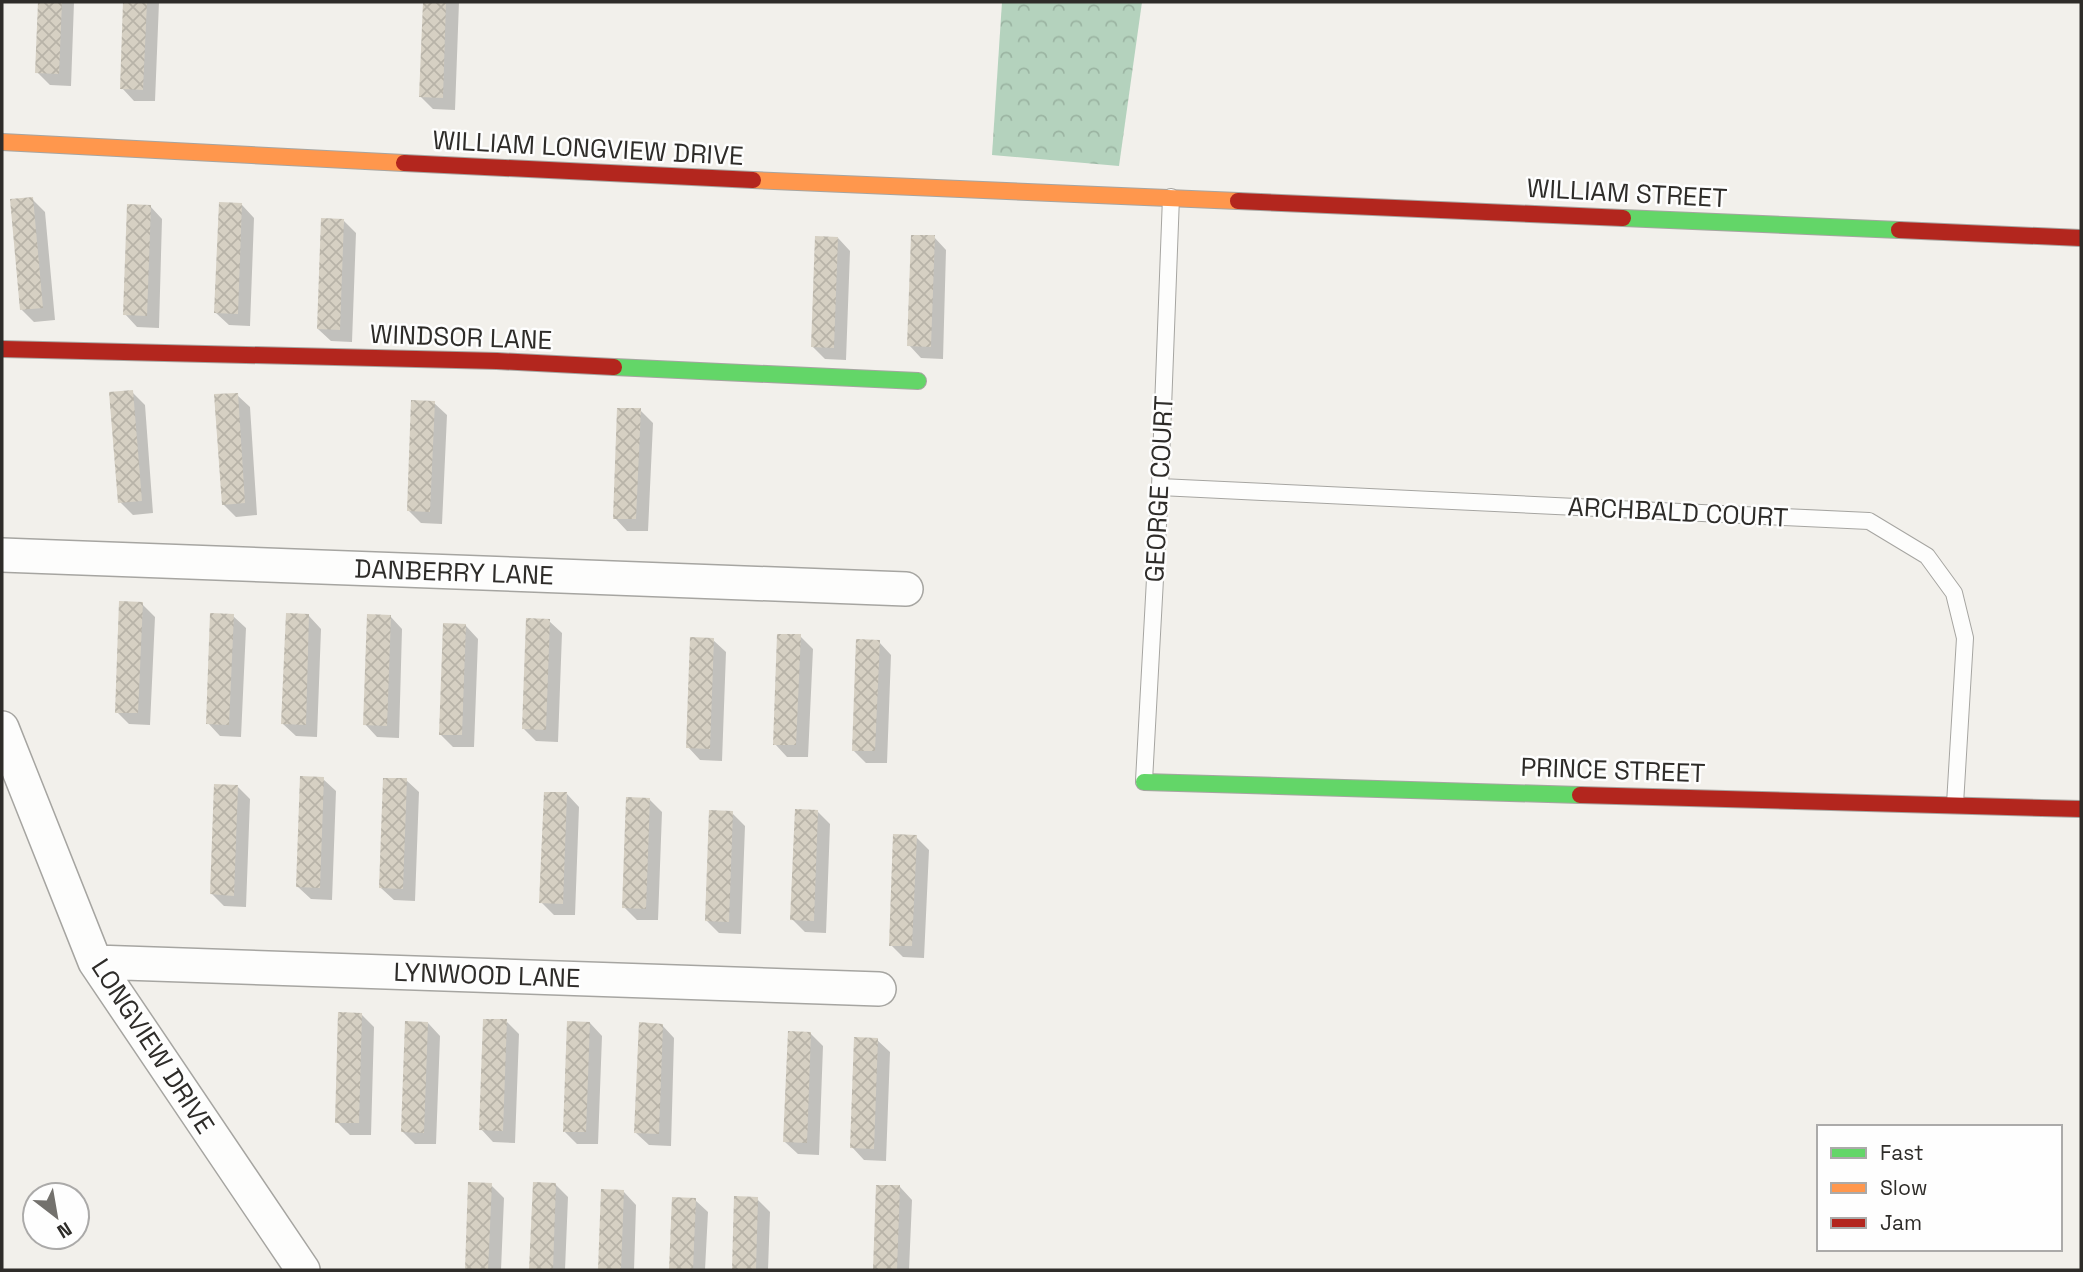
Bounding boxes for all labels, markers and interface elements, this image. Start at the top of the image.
street label: WILLIAM LONGVIEW DRIVE [432,123,744,173]
street label: WILLIAM STREET [1526,171,1728,215]
street label: WINDSOR LANE [369,317,553,357]
street label: GEORGE COURT [1137,395,1181,583]
street label: ARCHBALD COURT [1567,489,1789,535]
street label: DANBERRY LANE [354,552,554,592]
street label: PRINCE STREET [1520,750,1706,790]
street label: LONGVIEW DRIVE [84,952,222,1140]
street label: LYNWOOD LANE [393,955,581,995]
legend [1817,1125,2062,1251]
text: Fast [1880,1139,1924,1166]
text: Slow [1880,1174,1928,1201]
north arrow [21,1181,91,1251]
text: Jam [1880,1209,1922,1236]
text: N [53,1216,76,1244]

